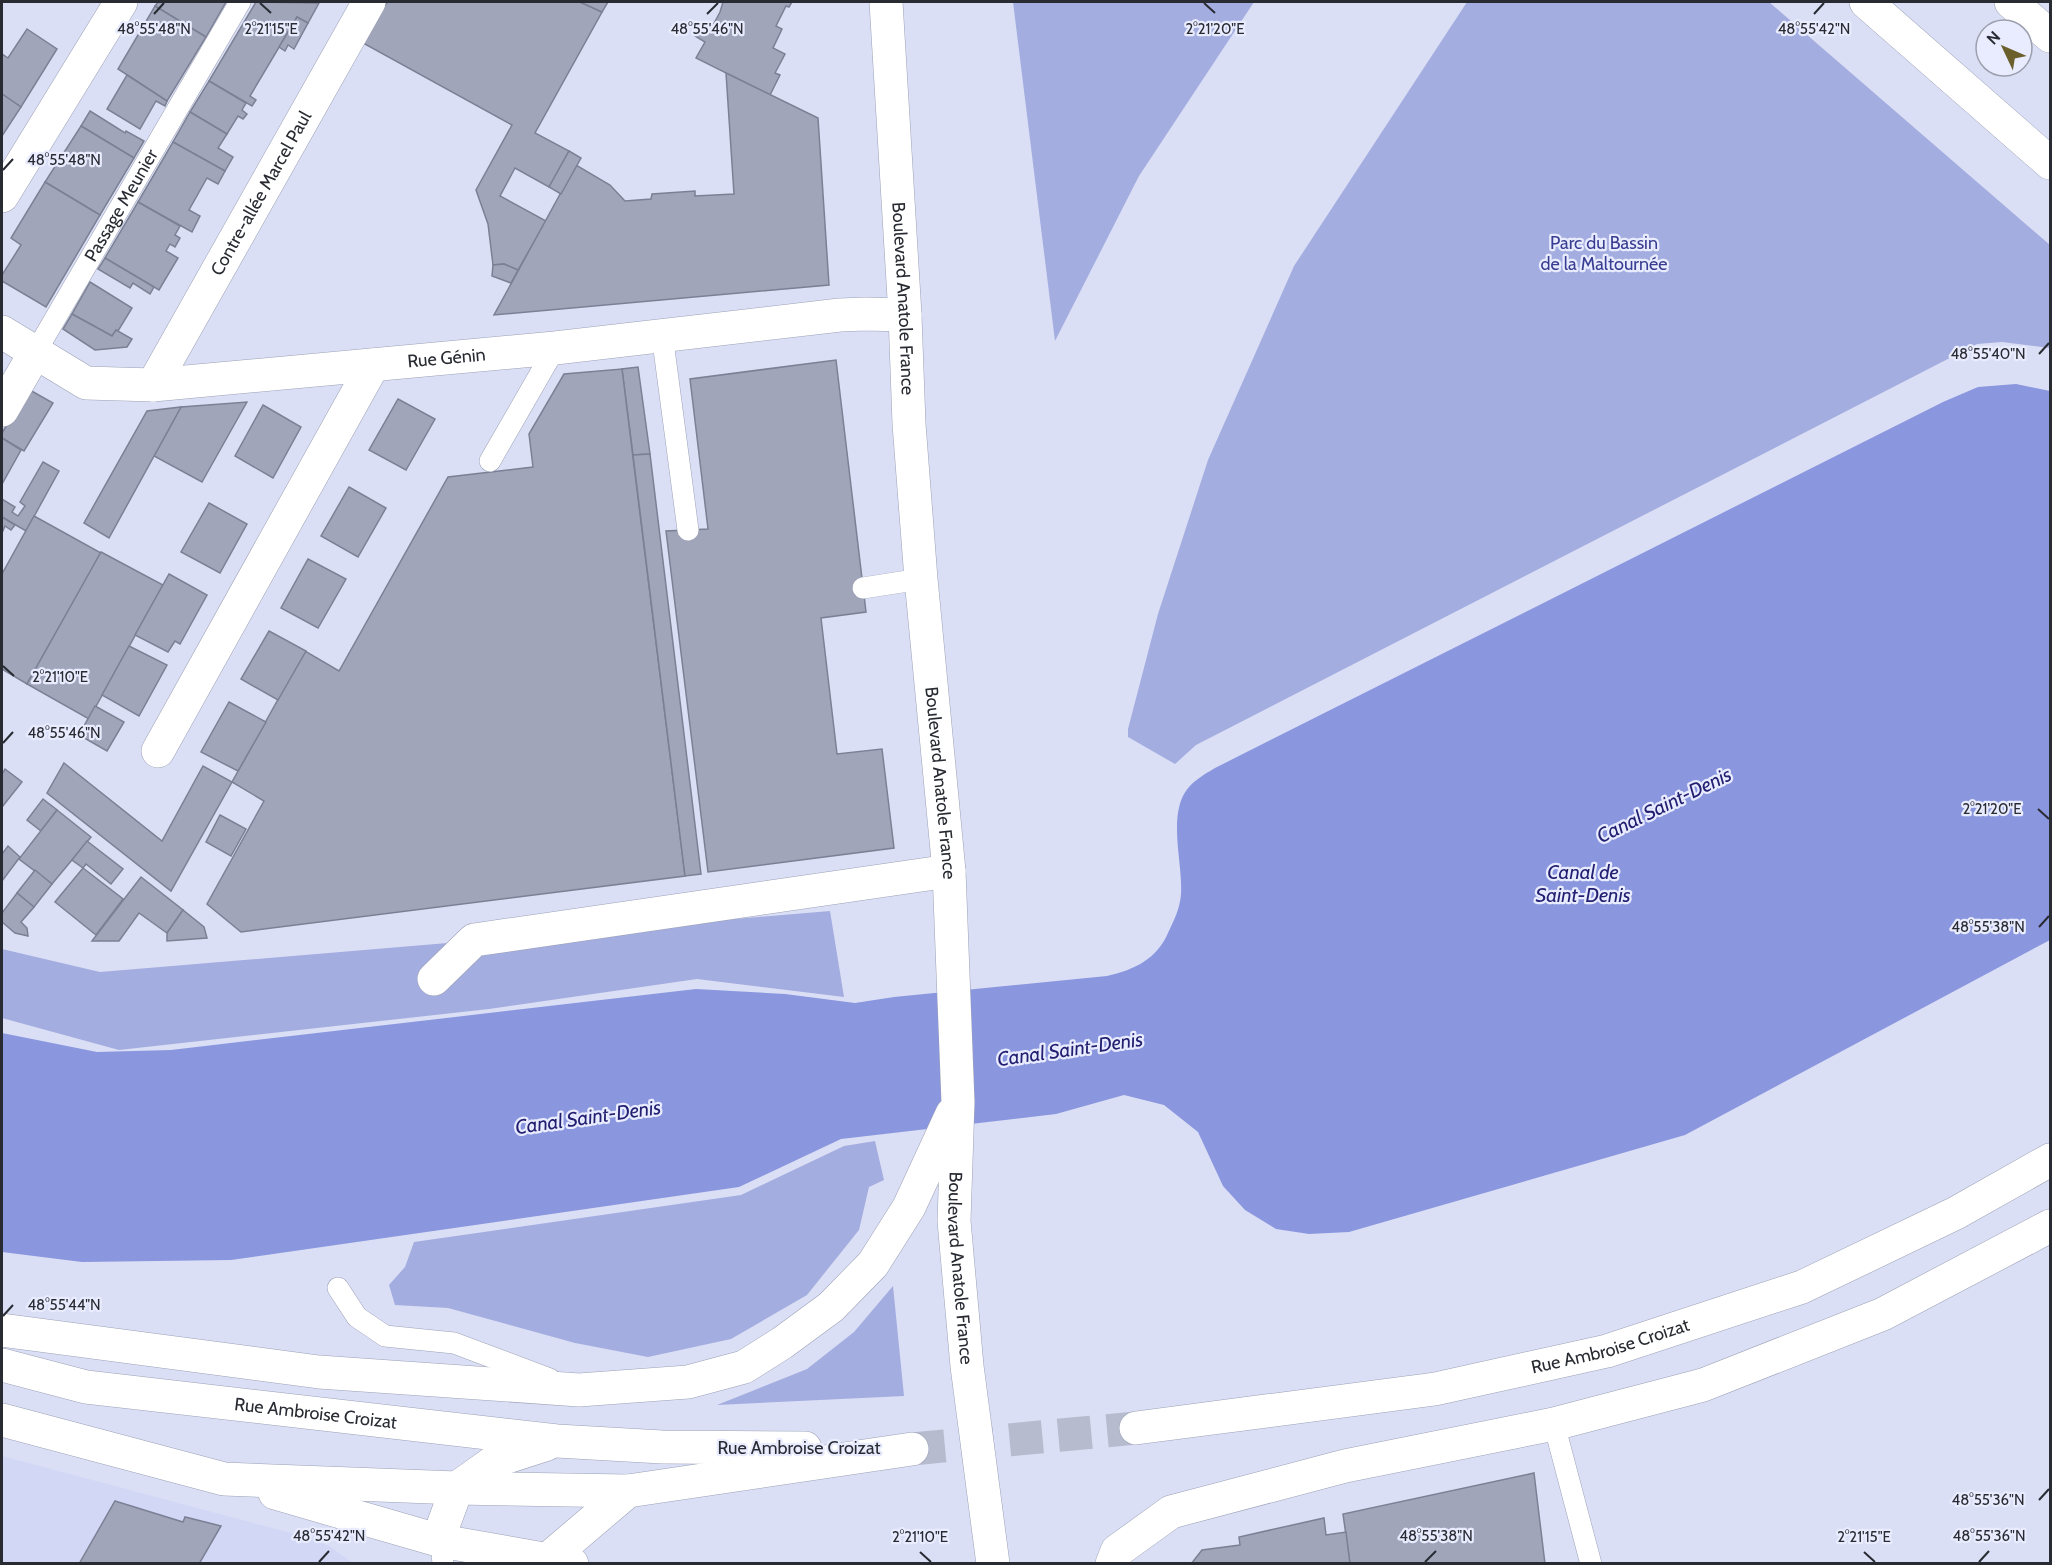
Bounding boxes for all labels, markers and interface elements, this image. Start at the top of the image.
north arrow [1974,18,2034,78]
text: 48°55'48"N [117,20,191,38]
text: 2°21'15"E [244,20,298,38]
text: 48°55'46"N [670,20,744,38]
text: 2°21'20"E [1185,20,1245,38]
text: 48°55'42"N [1778,20,1850,38]
text: N [1983,27,2004,49]
street label: Contre-allée Marcel Paul [206,107,317,279]
street label: Passage Meunier [80,145,163,265]
text: 48°55'48"N [27,151,101,169]
street label: Boulevard Anatole France [887,201,919,396]
park label: Parc du Bassin de la Maltournée [1540,232,1668,275]
street label: Rue Génin [406,343,487,373]
text: 48°55'40"N [1950,345,2026,363]
text: 2°21'10"E [32,668,88,686]
street label: Boulevard Anatole France [920,686,960,880]
text: 48°55'46"N [27,724,101,742]
water label: Canal Saint-Denis [1593,762,1735,848]
text: 2°21'20"E [1962,800,2022,818]
water label: Canal de Saint-Denis [1536,860,1631,907]
text: 48°55'38"N [1951,918,2025,936]
water label: Canal Saint-Denis [996,1027,1145,1071]
water label: Canal Saint-Denis [514,1095,663,1139]
street label: Boulevard Anatole France [943,1171,978,1365]
text: 48°55'44"N [27,1296,101,1314]
street label: Rue Ambroise Croizat [1529,1314,1692,1378]
street label: Rue Ambroise Croizat [233,1393,398,1434]
street label: Rue Ambroise Croizat [717,1437,881,1459]
text: 48°55'36"N [1952,1491,2024,1509]
text: 48°55'42"N [293,1527,365,1545]
text: 48°55'38"N [1399,1527,1473,1545]
text: 48°55'36"N [1953,1527,2025,1545]
text: 2°21'10"E [892,1528,948,1546]
text: 2°21'15"E [1837,1528,1891,1546]

